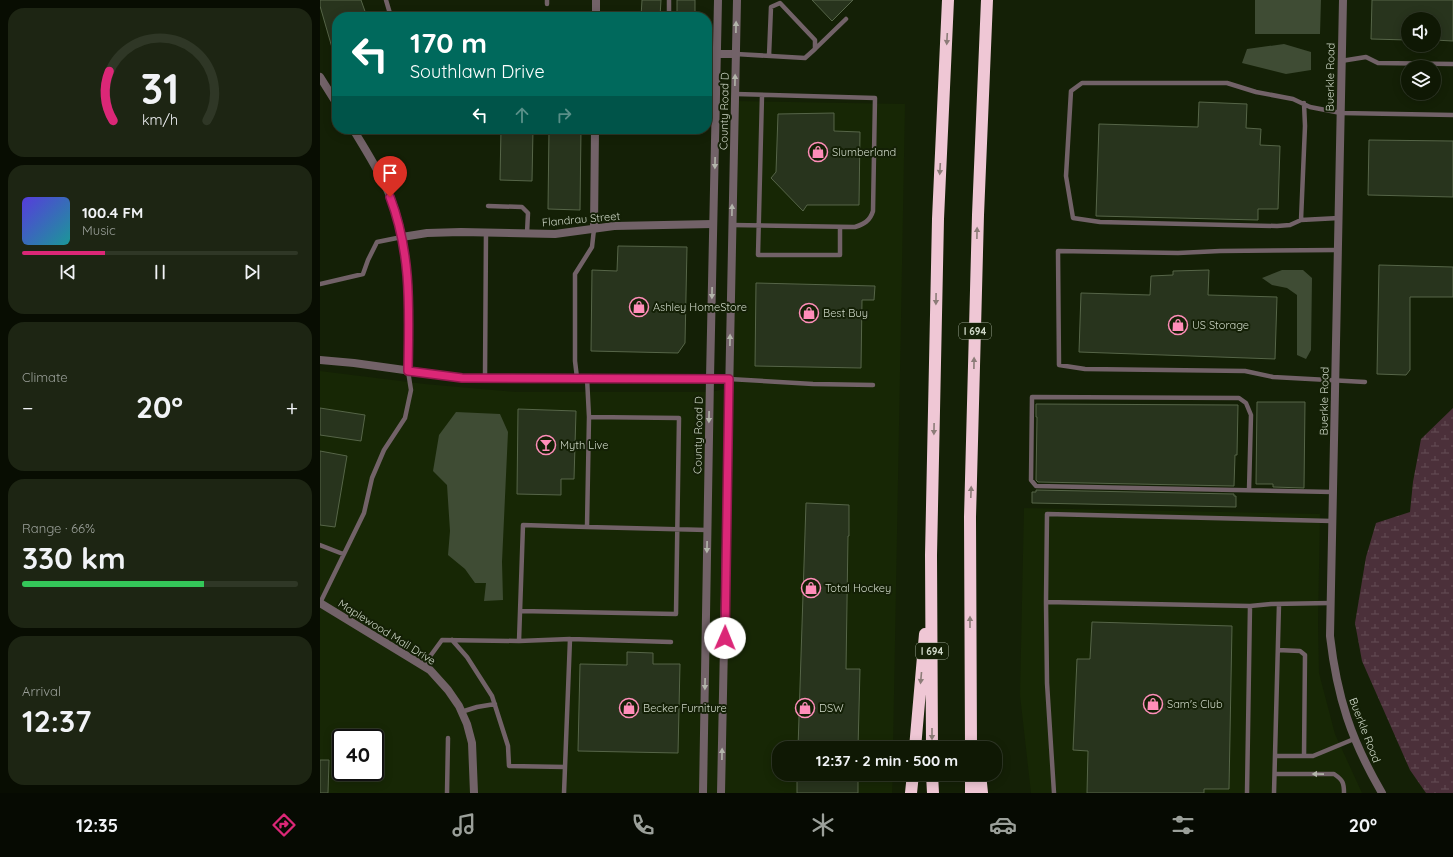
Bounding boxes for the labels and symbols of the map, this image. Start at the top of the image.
one-way arrow [733,20,739,33]
one-way arrow [943,33,950,45]
street label: Buerkle Road [1322,43,1338,111]
street label: County Road D [716,72,732,150]
one-way arrow [732,73,738,86]
shop icon: Slumberland [807,141,829,163]
place label: Slumberland [832,145,896,159]
pin [373,156,407,197]
one-way arrow [712,157,718,170]
one-way arrow [937,163,944,175]
one-way arrow [729,204,736,216]
street label: Flandrau Street [541,209,621,229]
one-way arrow [974,226,980,239]
one-way arrow [709,287,715,300]
one-way arrow [933,293,939,306]
shop icon: Ashley HomeStore [628,296,650,318]
place label: Ashley HomeStore [653,300,747,314]
shop icon: Best Buy [798,302,820,324]
place label: Best Buy [823,306,868,320]
shop icon: US Storage [1167,314,1189,336]
place label: US Storage [1192,318,1249,332]
road number: I 694 [959,323,991,339]
one-way arrow [727,333,733,346]
one-way arrow [971,356,977,369]
street label: Buerkle Road [1316,367,1332,435]
street label: County Road D [690,396,706,474]
one-way arrow [706,411,713,423]
one-way arrow [931,423,937,436]
bar icon: Myth Live [535,434,557,456]
place label: Myth Live [560,438,609,452]
one-way arrow [968,485,974,498]
one-way arrow [704,541,710,554]
shop icon: Total Hockey [800,577,822,599]
place label: Total Hockey [825,581,891,595]
street label: Maplewood Mall Drive [336,596,438,668]
one-way arrow [967,615,973,628]
position arrow [704,617,746,659]
road number: I 694 [916,643,948,659]
one-way arrow [918,671,924,684]
one-way arrow [702,678,708,691]
shop icon: Sam's Club [1142,693,1164,715]
street label: Buerkle Road [1346,695,1384,765]
shop icon: Becker Furniture [618,697,640,719]
shop icon: DSW [794,697,816,719]
place label: Sam's Club [1167,697,1223,711]
place label: Becker Furniture [643,701,727,715]
place label: DSW [819,701,844,715]
one-way arrow [929,728,935,741]
speed limit sign: 40 [332,729,384,781]
one-way arrow [719,747,725,760]
one-way arrow [1311,771,1324,777]

